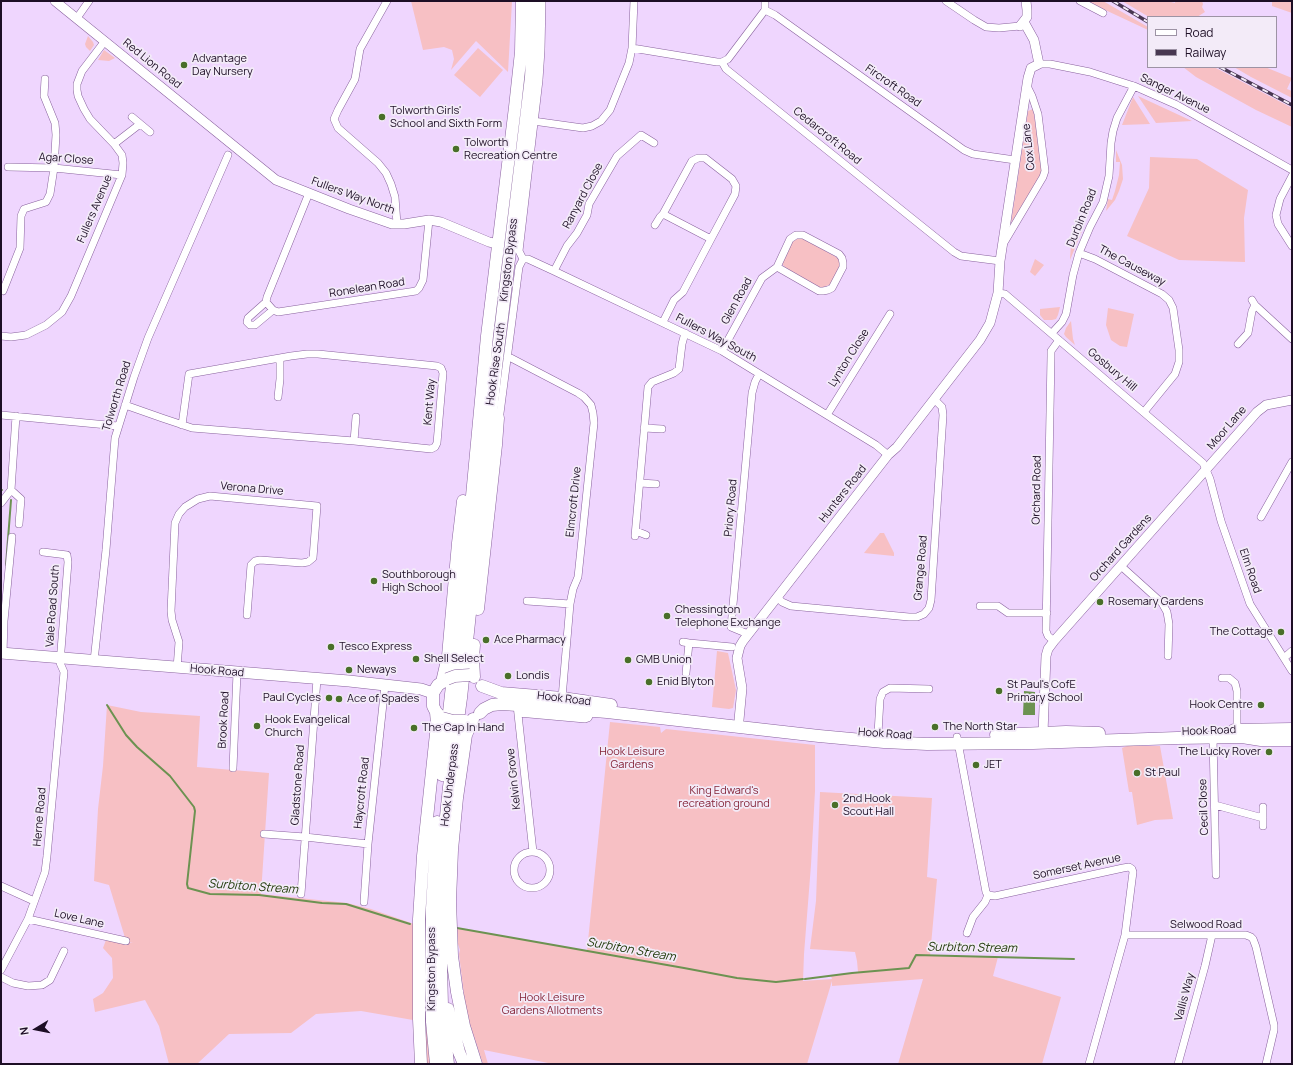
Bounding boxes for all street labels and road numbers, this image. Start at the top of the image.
street label: Red Lion Road [120,36,184,92]
street label: Fircroft Road [863,62,923,110]
street label: Sanger Avenue [1138,71,1212,117]
street label: Cedarcroft Road [790,104,864,168]
street label: Cox Lane [1020,123,1038,171]
street label: Agar Close [38,151,94,167]
street label: Ranyard Close [560,161,606,231]
street label: Fullers Avenue [75,173,115,245]
street label: Fullers Way North [309,175,397,217]
street label: Durbin Road [1064,187,1100,249]
street label: Kingston Bypass [497,217,521,303]
street label: The Causeway [1096,243,1168,289]
street label: Glen Road [719,275,755,327]
street label: Ronelean Road [328,276,406,300]
street label: Fullers Way South [673,311,759,365]
street label: Hook Rise South [484,322,508,406]
street label: Lynton Close [826,327,872,389]
street label: Gosbury Hill [1085,346,1139,394]
street label: Tolworth Road [100,359,134,433]
street label: Kent Way [421,378,439,426]
street label: Moor Lane [1205,404,1249,452]
street label: Orchard Road [1030,455,1044,525]
street label: Hunters Road [817,463,869,525]
street label: Elmcroft Drive [564,466,584,538]
street label: Priory Road [722,479,740,537]
street label: Verona Drive [220,480,284,498]
street label: Orchard Gardens [1087,512,1155,584]
street label: Grange Road [912,535,930,601]
street label: Elm Road [1236,547,1264,595]
street label: Vale Road South [44,564,62,648]
street label: Hook Road [189,662,245,680]
street label: Hook Road [536,689,592,709]
street label: Brook Road [216,691,232,749]
street label: Hook Road [1182,723,1236,739]
street label: Hook Road [857,726,913,742]
street label: Hook Underpass [438,743,462,827]
street label: Gladstone Road [289,744,307,826]
street label: Kelvin Grove [504,748,524,810]
street label: Haycroft Road [352,757,372,829]
street label: Cecil Close [1196,778,1212,836]
street label: Herne Road [31,787,49,847]
street label: Somerset Avenue [1032,851,1122,883]
street label: Love Lane [53,907,105,931]
street label: Selwood Road [1170,918,1242,932]
street label: Kingston Bypass [425,927,439,1011]
street label: Vallis Way [1172,971,1198,1023]

